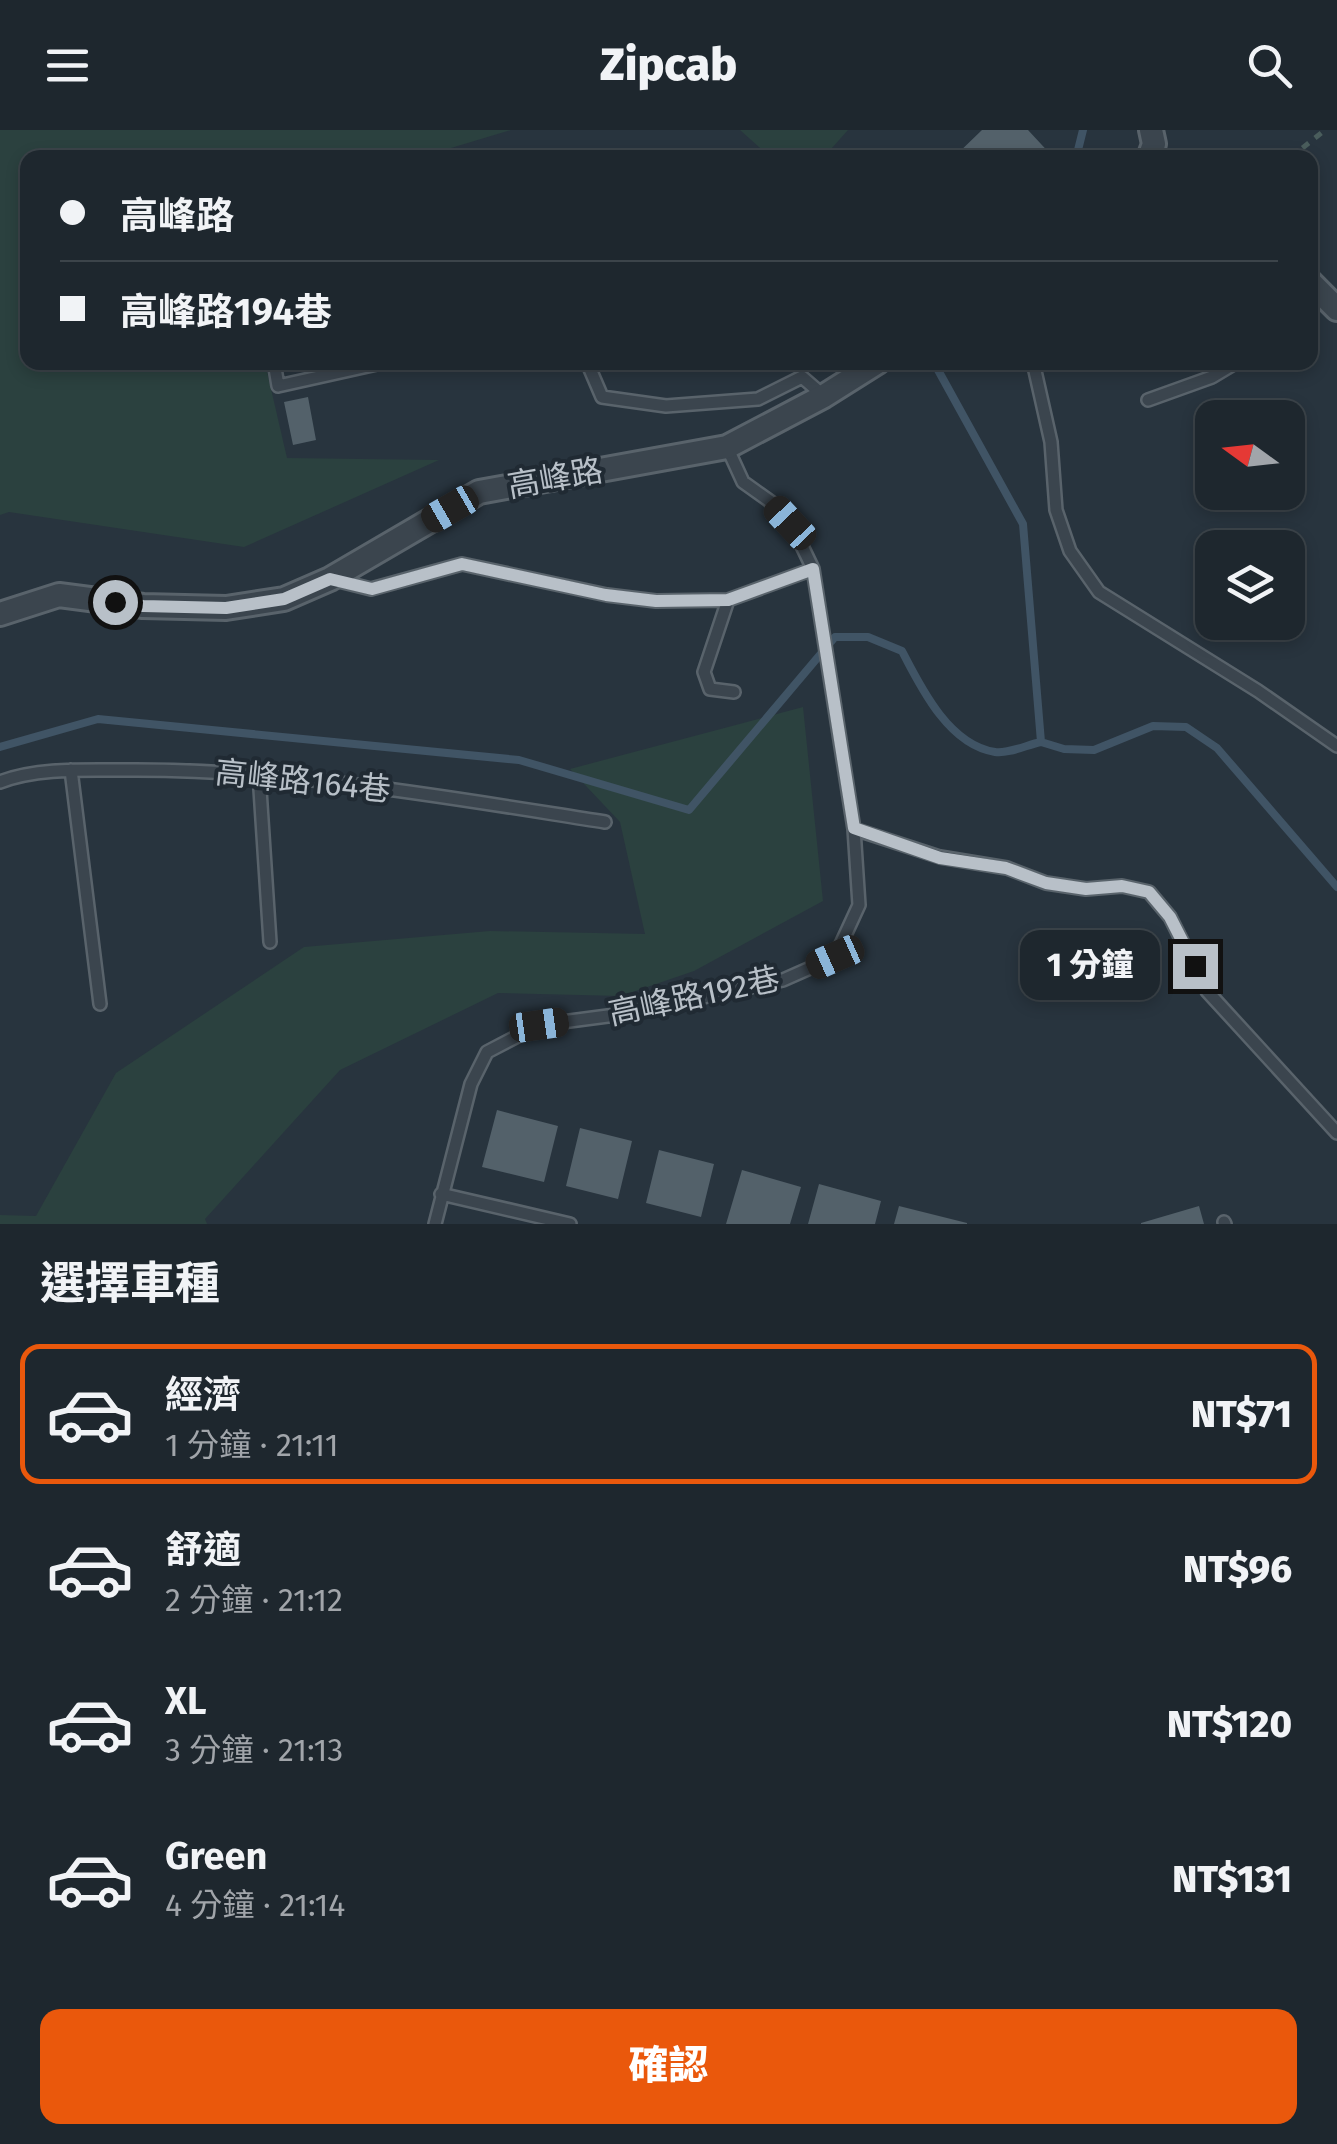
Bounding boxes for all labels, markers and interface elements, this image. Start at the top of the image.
icon: menu [40,38,95,93]
text: Zipcab [600,38,737,92]
icon: search [1242,38,1297,93]
text: 高峰路 [120,193,234,239]
text: 高峰路194巷 [120,289,332,335]
north arrow [1195,400,1305,510]
map controls [1195,400,1305,640]
street label: 高峰路 [504,451,606,505]
car [417,481,483,537]
car [759,491,821,555]
button: layers [1195,530,1305,640]
route start [93,580,138,625]
street label: 高峰路164巷 [214,753,392,809]
car [801,931,869,983]
callout: 1 分鐘 [1020,931,1160,1001]
route end [1173,944,1218,989]
text: 1 分鐘 [1047,946,1133,984]
street label: 高峰路192巷 [605,959,783,1033]
car [507,1006,571,1044]
text: 選擇車種 [40,1257,220,1311]
icon: car [45,1369,135,1459]
text: 經濟 [165,1372,241,1418]
text: NT$71 [1191,1391,1292,1437]
text: 1 分鐘 · 21:11 [165,1426,339,1464]
icon: car [45,1524,135,1614]
text: 舒適 [165,1527,241,1573]
text: NT$96 [1183,1546,1292,1592]
text: 2 分鐘 · 21:12 [165,1581,343,1619]
text: XL [165,1678,207,1724]
icon: car [45,1679,135,1769]
text: NT$120 [1167,1701,1292,1747]
text: 3 分鐘 · 21:13 [165,1731,343,1769]
text: Green [165,1833,268,1879]
icon: car [45,1834,135,1924]
text: NT$131 [1172,1856,1292,1902]
text: 4 分鐘 · 21:14 [165,1886,345,1924]
button: 確認 [40,2009,1297,2124]

